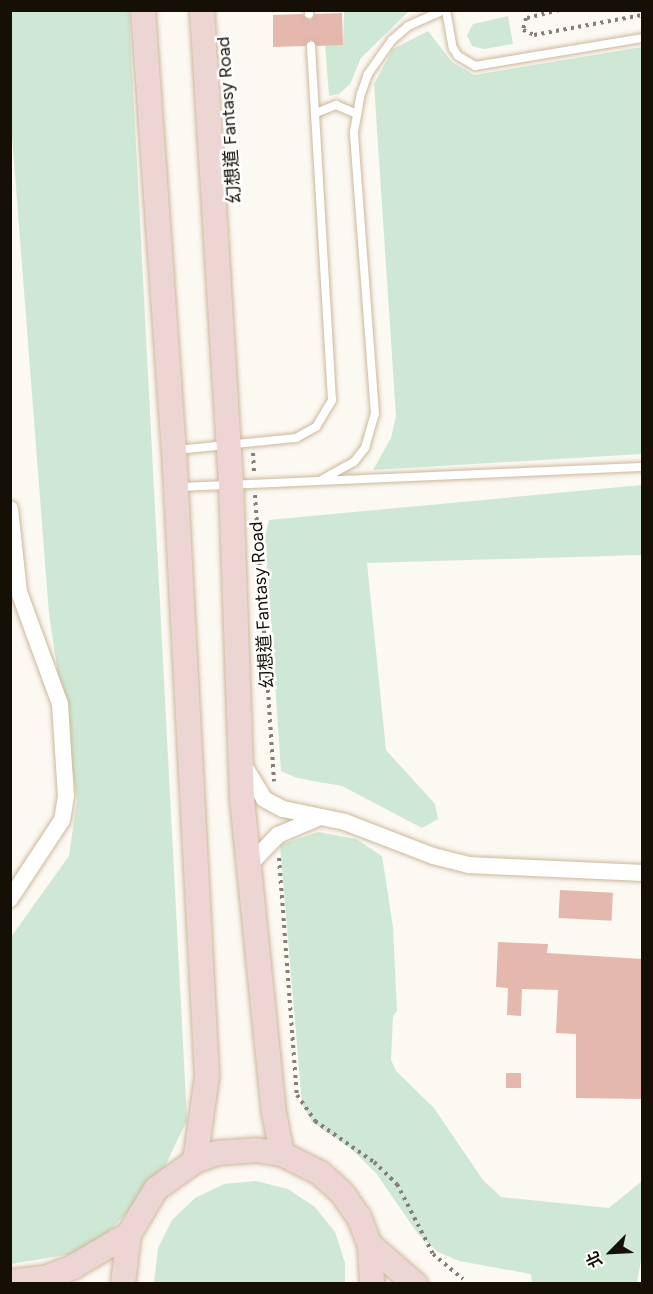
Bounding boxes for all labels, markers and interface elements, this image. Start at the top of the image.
street label: 幻想道 Fantasy Road [212,36,246,204]
street label: 幻想道 Fantasy Road [245,521,279,689]
north arrow [581,1222,641,1282]
text: 北 [582,1248,606,1271]

